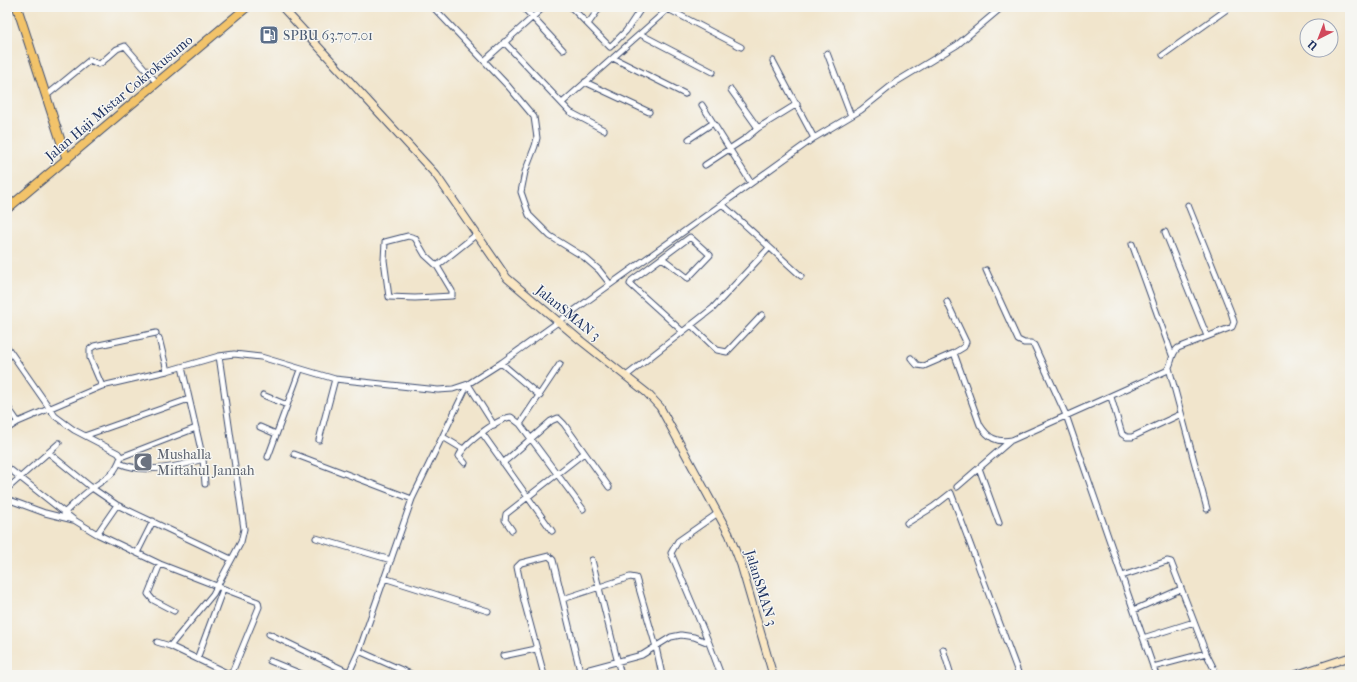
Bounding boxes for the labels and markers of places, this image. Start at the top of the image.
fuel station icon: SPBU 63.707.01 [258,24,280,46]
place label: SPBU 63.707.01 [283,27,373,44]
place label: Mushalla Miftahul Jannah [157,446,255,479]
mosque icon: Mushalla Miftahul Jannah [132,451,154,473]

